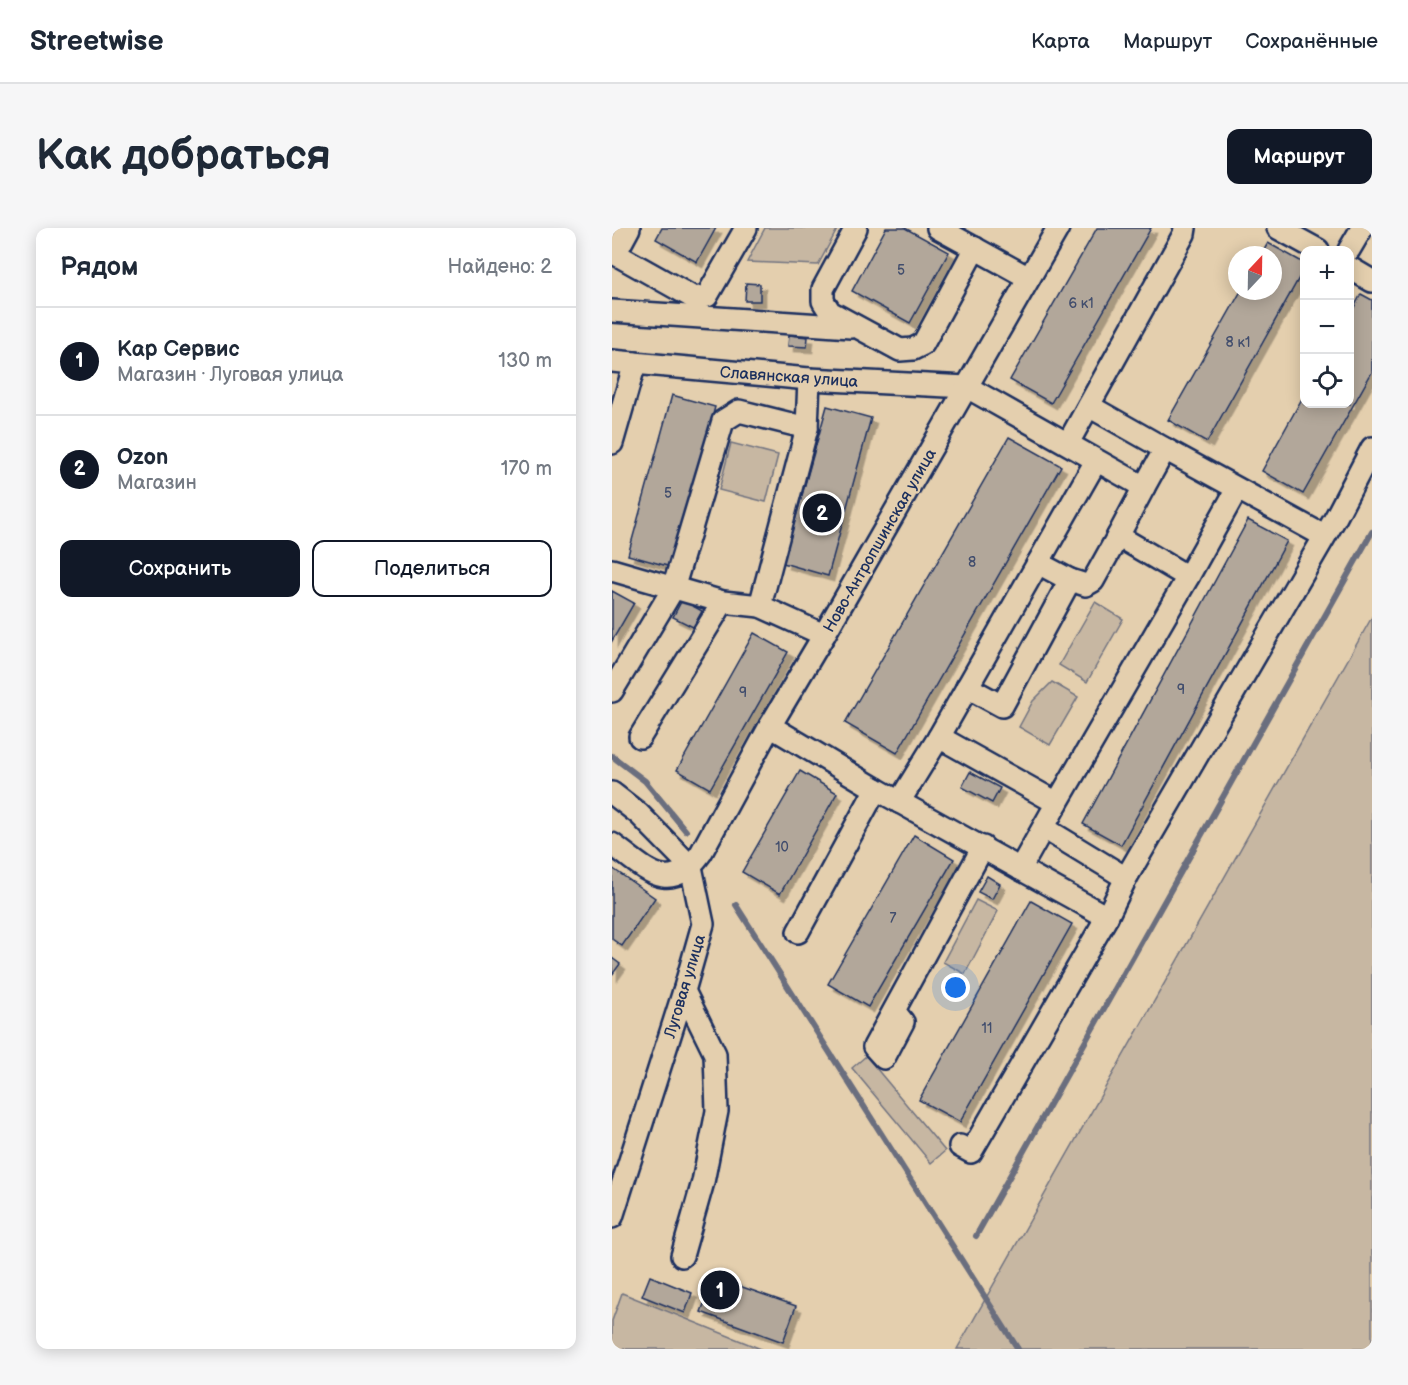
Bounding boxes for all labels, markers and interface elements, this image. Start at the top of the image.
text: Streetwise [30,25,163,58]
text: Карта [1031,29,1090,54]
text: Маршрут [1123,29,1212,54]
text: Сохранённые [1245,29,1378,54]
button: Маршрут [1227,129,1372,184]
text: Как добраться [36,131,331,182]
north arrow [1228,246,1282,300]
map controls [1300,246,1354,408]
button: + [1300,246,1354,300]
text: Рядом [60,252,138,283]
text: Найдено: 2 [448,255,552,279]
house number: 5 [897,262,905,279]
house number: 6 к1 [1068,295,1094,312]
button: − [1300,300,1354,354]
house number: 8 к1 [1226,334,1250,351]
text: Кар Сервис [117,336,240,363]
text: 1 [75,349,84,373]
text: 130 m [498,349,552,373]
button: locate [1300,354,1354,408]
text: Магазин · Луговая улица [117,363,344,387]
street label: Славянская улица [719,363,859,392]
text: Ozon [117,444,168,471]
street label: Ново-Антропшинская улица [820,445,941,636]
text: 2 [74,457,85,481]
text: 170 m [501,457,552,481]
text: Магазин [117,471,197,495]
house number: 5 [664,485,672,502]
pin: 2 [802,490,842,536]
button: Сохранить [60,540,300,597]
button: Поделиться [312,540,552,597]
house number: 8 [968,554,976,571]
house number: 9 [1177,681,1185,698]
house number: 9 [739,684,747,701]
house number: 10 [775,839,789,856]
house number: 7 [890,910,897,927]
street label: Луговая улица [660,932,710,1041]
your location [941,973,970,1002]
house number: 11 [982,1020,992,1037]
pin: 1 [700,1268,740,1312]

